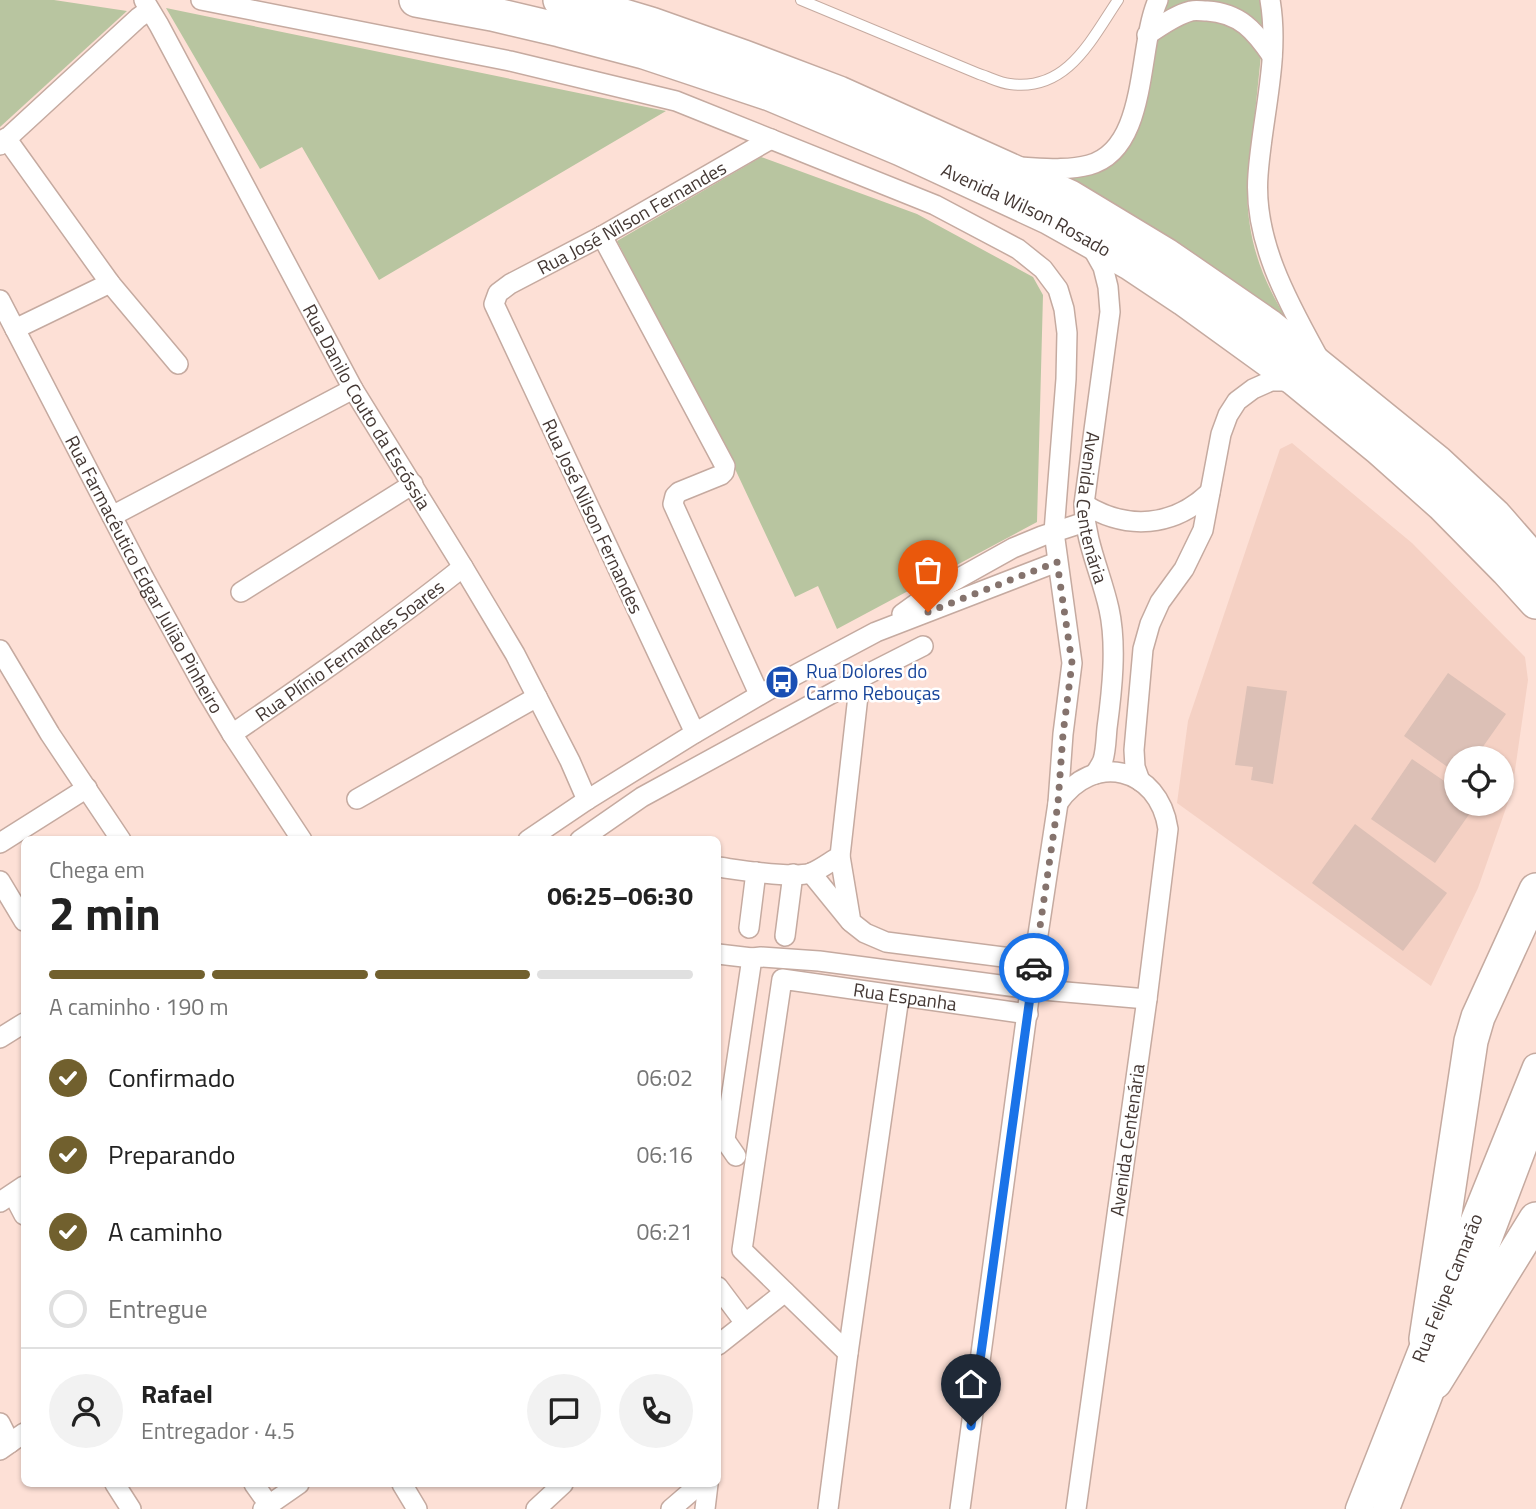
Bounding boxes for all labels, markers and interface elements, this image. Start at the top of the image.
street label: Rua José Nílson Fernandes [532,153,731,282]
street label: Avenida Wilson Rosado [937,155,1117,264]
street label: Rua Danilo Couto da Escóssia [296,298,439,515]
street label: Rua José Nilson Fernandes [535,413,652,618]
street label: Rua Farmacêutico Edgar Julião Pinheiro [58,430,231,719]
street label: Avenida Centenária [1069,430,1116,587]
pin [898,540,958,612]
icon: bag [909,551,947,589]
street label: Rua Plínio Fernandes Soares [249,572,450,728]
place label: Rua Dolores do Carmo Rebouças [806,656,941,707]
bus stop icon: Rua Dolores do Carmo Rebouças [763,663,801,701]
map controls [1444,746,1514,816]
button: locate [1444,746,1514,816]
text: Chega em [49,852,145,887]
text: 06:25–06:30 [547,876,693,915]
text: 2 min [49,878,161,948]
courier [999,933,1069,1003]
icon: car [1015,949,1053,987]
street label: Rua Espanha [851,974,959,1018]
text: A caminho · 190 m [49,989,228,1024]
text: Confirmado [108,1058,235,1097]
icon: check [49,1059,87,1097]
text: 06:02 [636,1060,693,1095]
street label: Avenida Centenária [1101,1061,1152,1218]
text: Preparando [108,1135,235,1174]
icon: check [49,1136,87,1174]
text: 06:16 [636,1137,693,1172]
street label: Rua Felipe Camarão [1403,1209,1489,1366]
text: A caminho [108,1212,223,1251]
icon: check [49,1213,87,1251]
text: 06:21 [636,1214,693,1249]
text: Entregue [108,1289,208,1328]
pin [941,1354,1001,1426]
icon: home [952,1365,990,1403]
button: person [49,1374,123,1448]
text: Rafael [141,1374,213,1413]
button: chat [527,1374,601,1448]
button: phone [619,1374,693,1448]
text: Entregador · 4.5 [141,1413,295,1448]

